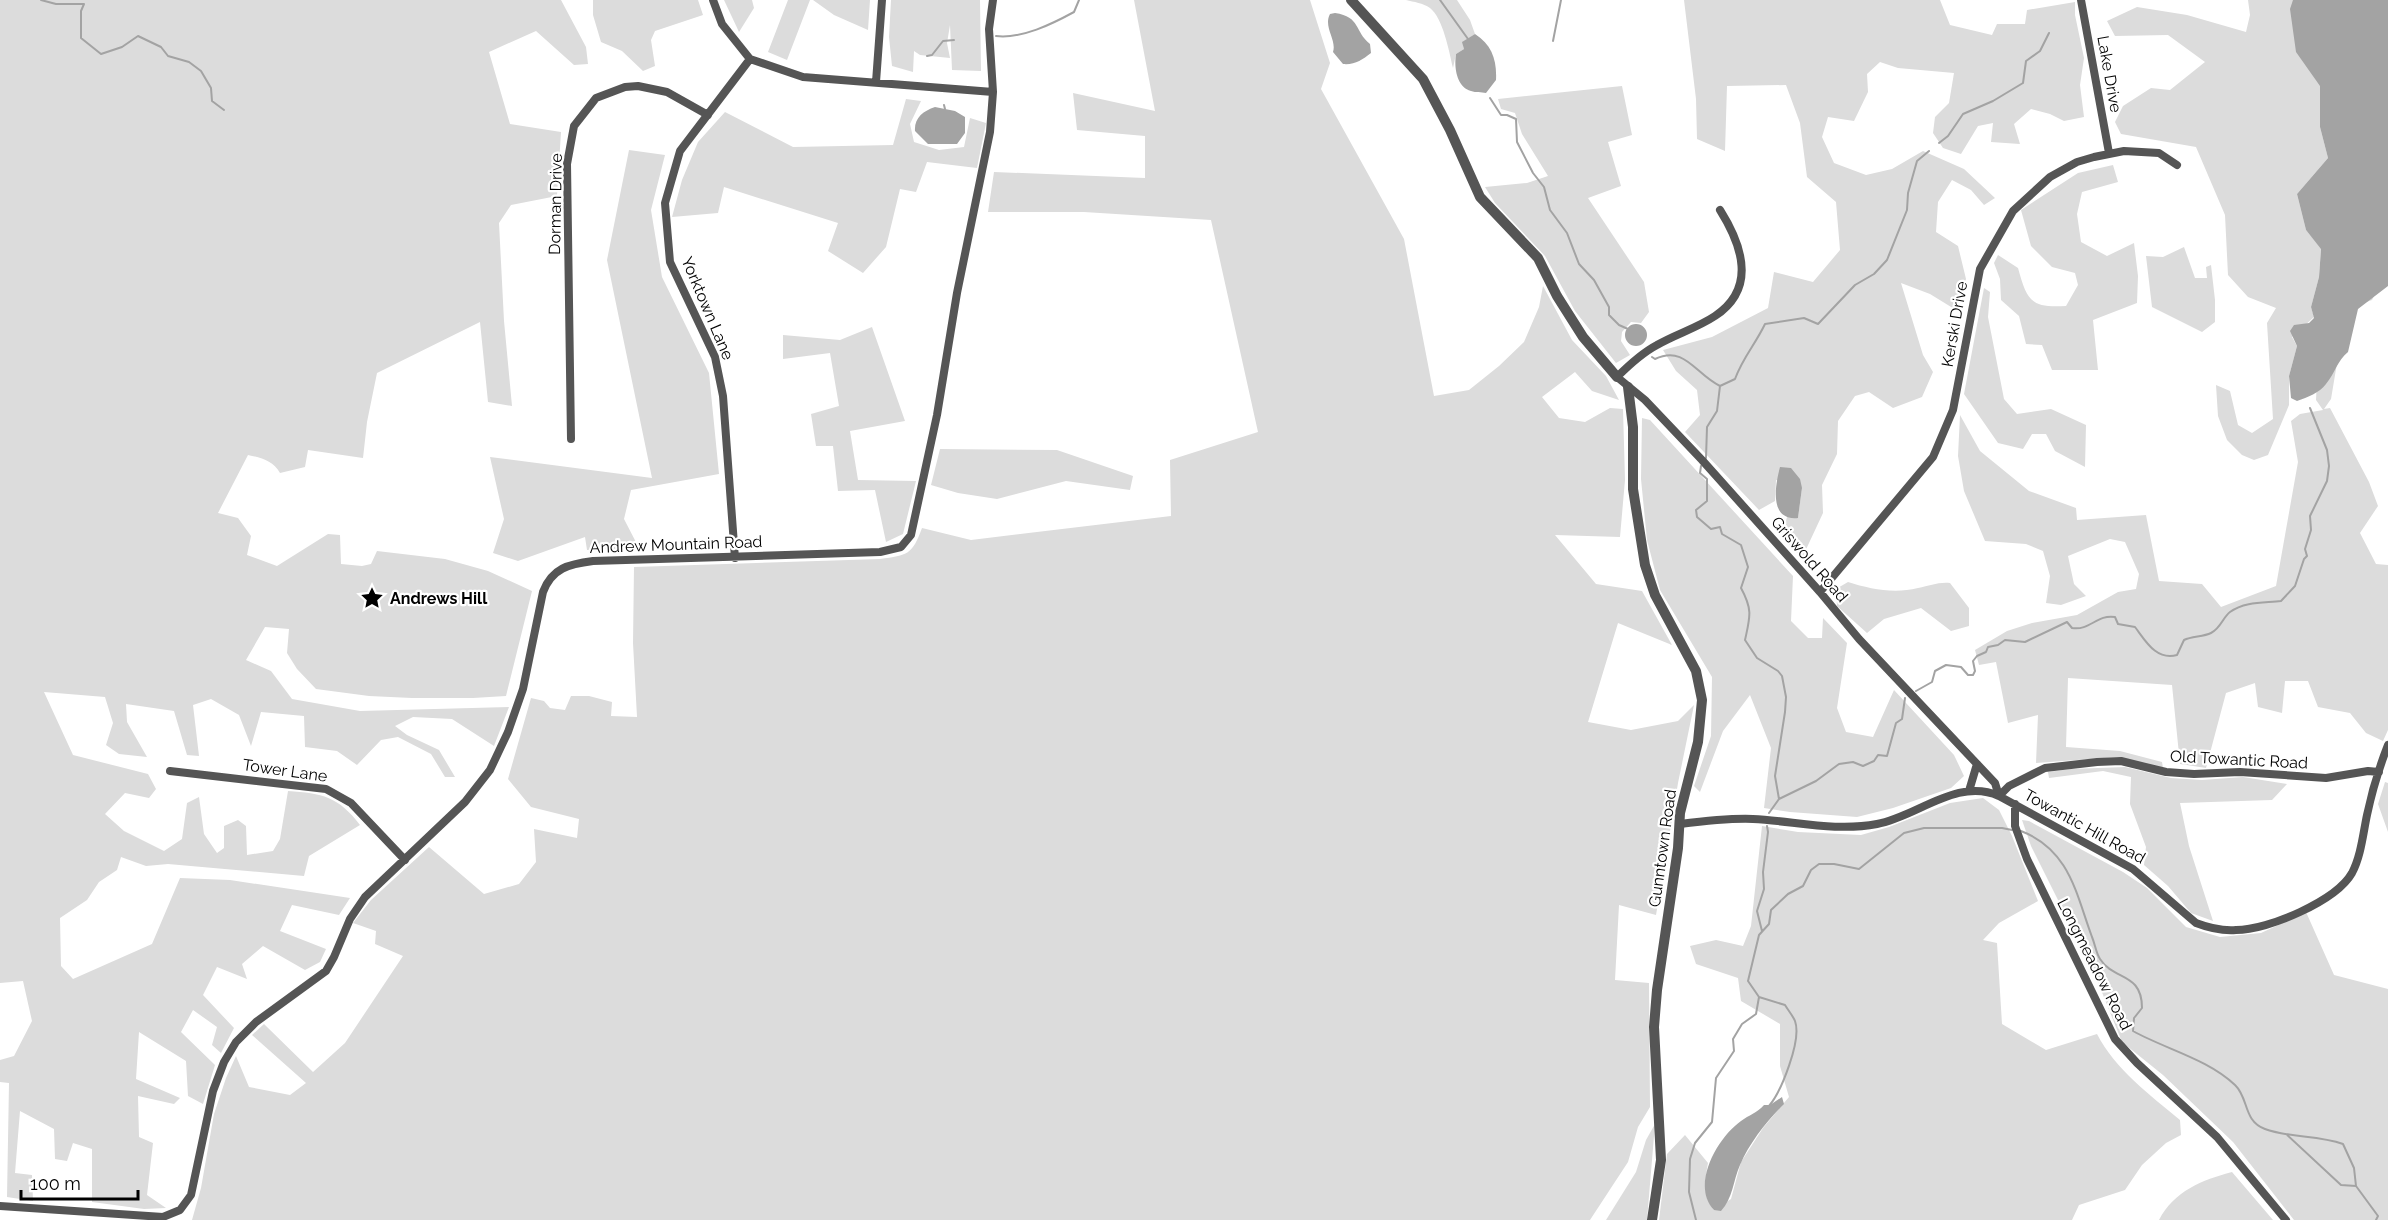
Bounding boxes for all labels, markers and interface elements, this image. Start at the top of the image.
street label: Lake Drive [2093,34,2126,114]
street label: Dorman Drive [545,153,566,255]
street label: Yorktown Lane [677,254,738,363]
street label: Kerski Drive [1938,280,1971,368]
street label: Griswold Road [1767,513,1852,606]
street label: Andrew Mountain Road [589,532,763,557]
place icon: Andrews Hill [359,585,385,611]
place label: Andrews Hill [390,589,488,608]
street label: Old Towantic Road [2170,746,2308,773]
street label: Tower Lane [241,755,329,786]
street label: Towantic Hill Road [2021,785,2149,868]
street label: Gunntown Road [1645,788,1680,908]
street label: Longmeadow Road [2053,895,2136,1033]
scale bar [21,1163,138,1201]
text: 100 m [30,1173,81,1194]

